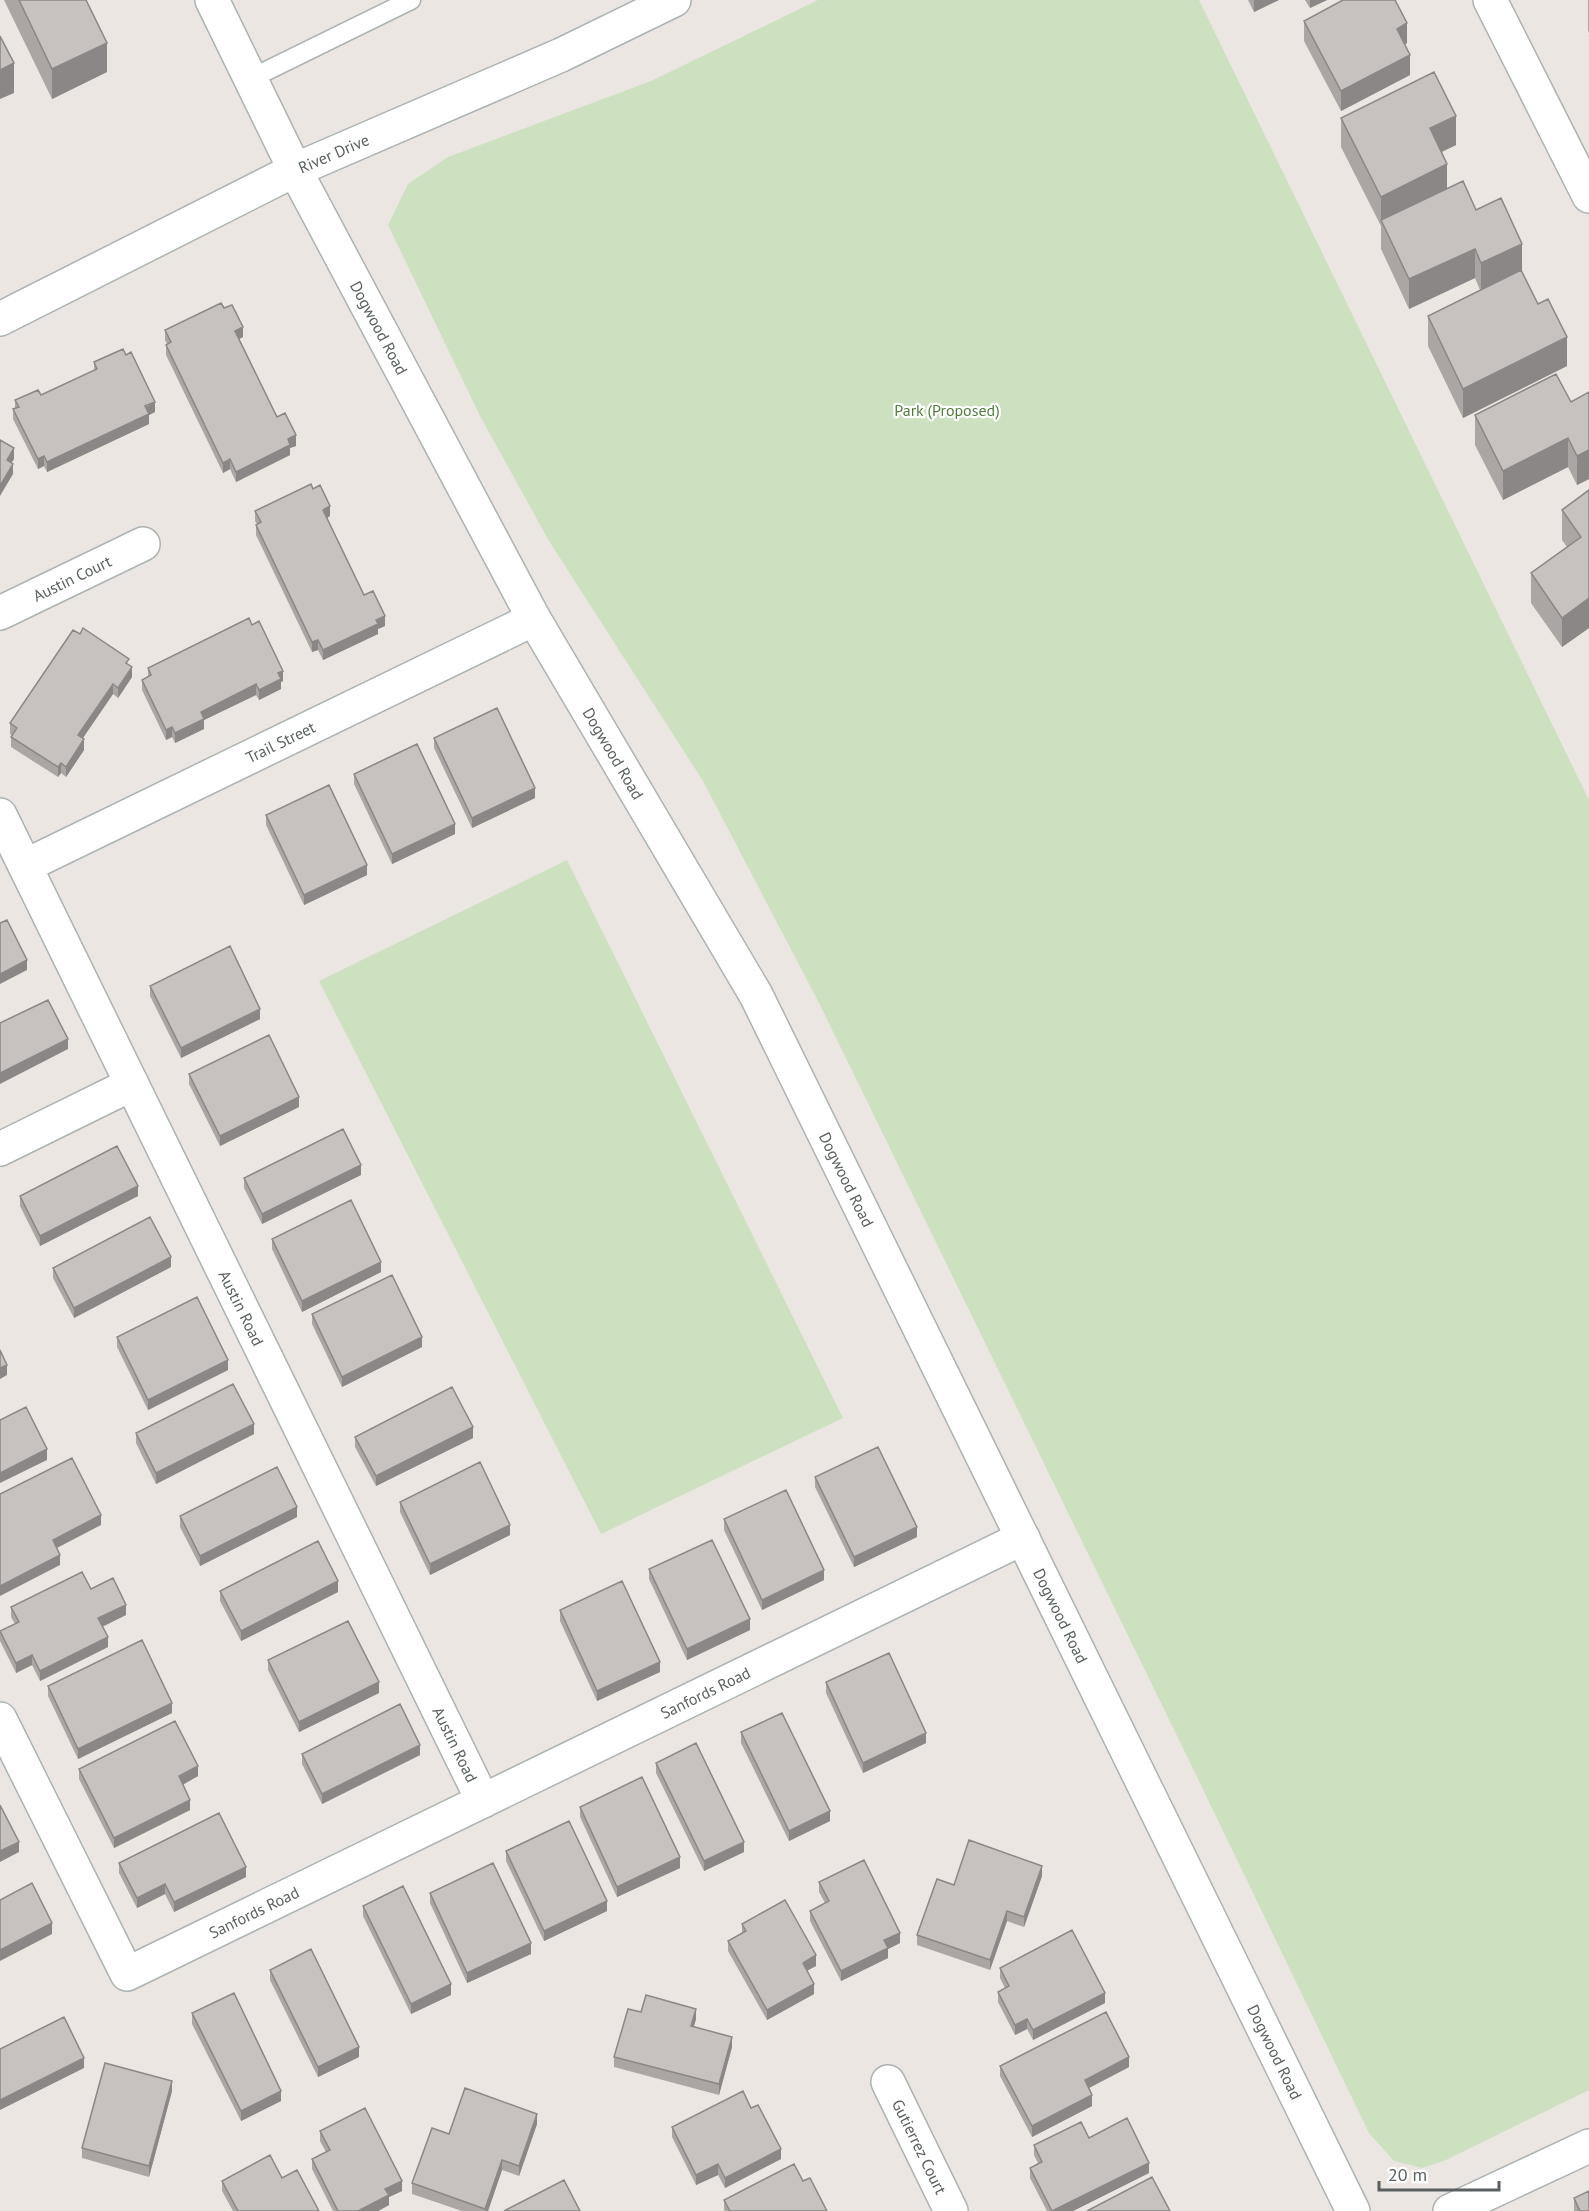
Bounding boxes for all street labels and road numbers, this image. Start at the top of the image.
street label: River Drive [295,129,372,177]
street label: Dogwood Road [346,278,412,378]
street label: Austin Court [30,551,115,606]
street label: Dogwood Road [579,704,648,803]
street label: Trail Street [243,716,319,767]
street label: Dogwood Road [815,1129,878,1230]
street label: Austin Road [215,1267,268,1349]
street label: Dogwood Road [1029,1565,1092,1666]
street label: Sanfords Road [657,1662,754,1723]
street label: Austin Road [428,1704,482,1785]
street label: Sanfords Road [206,1882,302,1943]
street label: Dogwood Road [1243,2001,1307,2103]
street label: Gutierrez Court [888,2096,951,2198]

